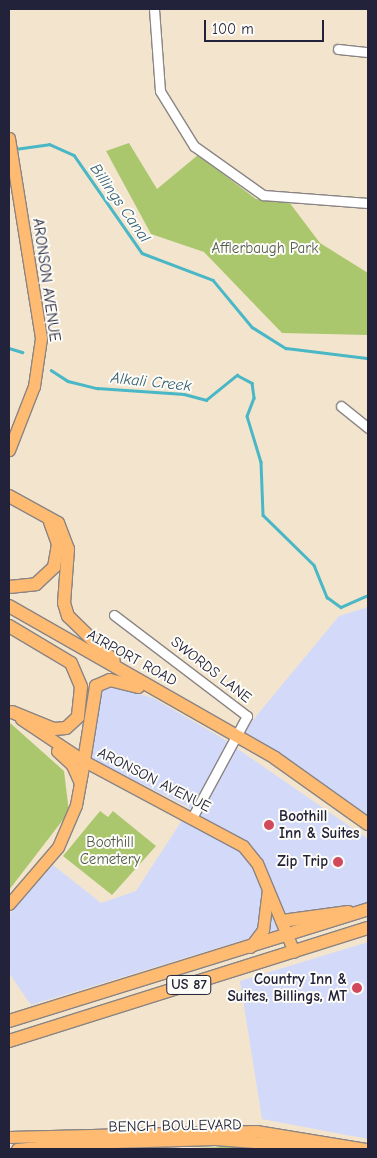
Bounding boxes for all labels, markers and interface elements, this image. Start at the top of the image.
scale bar [207,10,327,42]
text: 100 m [212,20,254,38]
water label: Billings Canal [86,160,154,246]
street label: ARONSON AVENUE [28,217,64,343]
park label: Afflerbaugh Park [212,240,318,258]
water label: Alkali Creek [110,368,192,396]
street label: AIRPORT ROAD [84,626,180,690]
street label: SWORDS LANE [167,633,255,707]
street label: ARONSON AVENUE [94,744,214,816]
place label: Boothill Inn & Suites [279,807,359,842]
marker: Boothill Inn & Suites [263,819,275,831]
park label: Boothill Cemetery [80,833,140,868]
place label: Zip Trip [277,853,328,871]
marker: Zip Trip [332,856,344,868]
place label: Country Inn & Suites, Billings, MT [227,970,347,1005]
road number: US 87 [165,974,213,996]
marker: Country Inn & Suites, Billings, MT [351,982,363,994]
street label: BENCH BOULEVARD [108,1116,242,1136]

